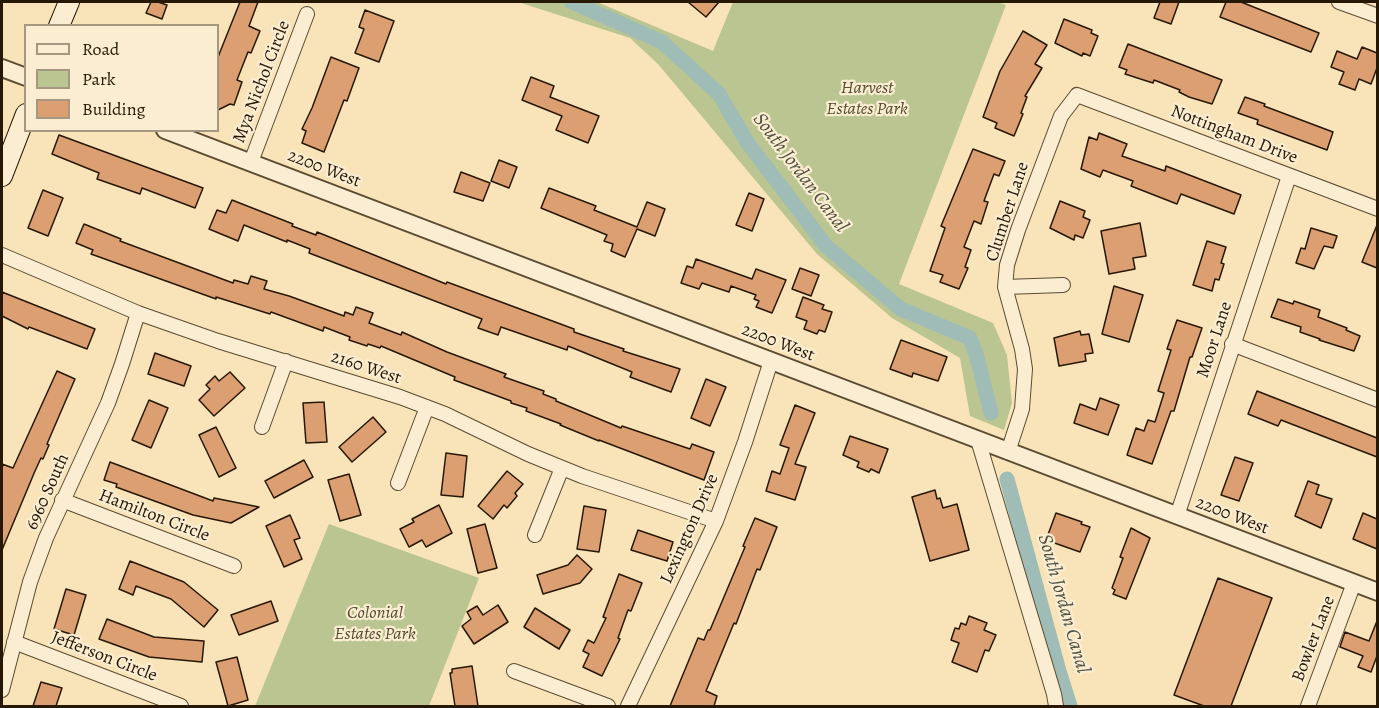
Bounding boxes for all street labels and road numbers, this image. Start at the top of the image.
street label: Mya Nichol Circle [229,18,295,146]
street label: Nottingham Drive [1167,101,1301,169]
street label: 2200 West [284,145,364,193]
street label: Clumber Lane [982,159,1034,265]
street label: Moor Lane [1193,299,1237,381]
street label: 2200 West [738,319,818,367]
street label: 2160 West [328,346,404,390]
street label: 6960 South [22,450,74,534]
street label: Lexington Drive [656,471,724,587]
street label: Hamilton Circle [95,485,213,547]
street label: 2200 West [1192,492,1272,540]
street label: Bowler Lane [1288,593,1340,685]
street label: Jefferson Circle [48,627,160,687]

